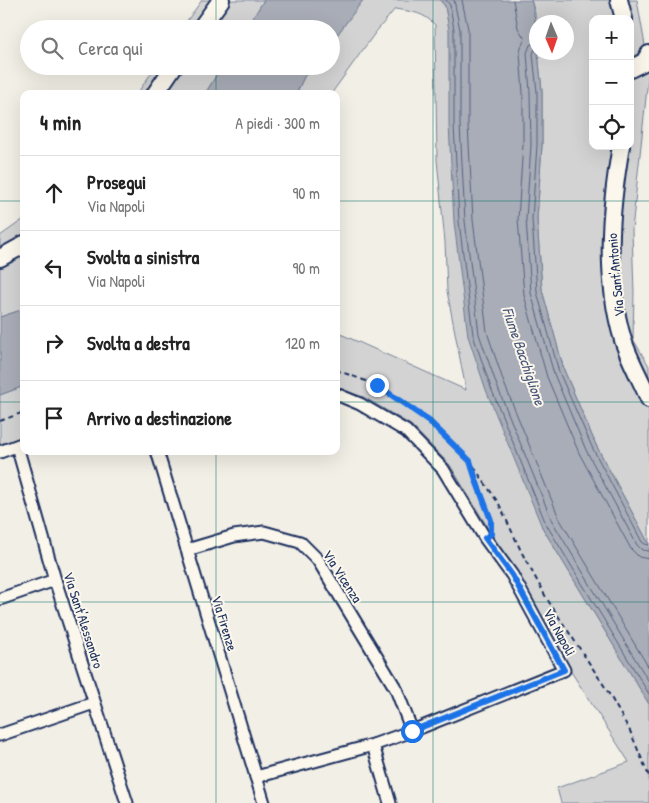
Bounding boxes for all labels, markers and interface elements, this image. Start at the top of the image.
north arrow [529,15,574,60]
map controls [589,15,634,150]
button: + [589,15,634,60]
search box [20,20,340,75]
icon: search [38,34,66,62]
text: Cerca qui [78,35,143,61]
button: − [589,60,634,105]
button: locate [589,105,634,150]
text: 4 min [40,108,81,137]
text: A piedi · 300 m [235,112,320,134]
text: Prosegui [87,169,146,195]
icon: ahead [40,179,68,207]
text: 90 m [292,182,320,204]
text: Via Napoli [87,195,145,217]
street label: Via Sant'Antonio [602,232,628,318]
text: Svolta a sinistra [87,244,199,270]
icon: left [40,254,68,282]
text: 90 m [292,257,320,279]
text: Via Napoli [87,270,145,292]
water label: Fiume Bacchiglione [497,304,551,409]
icon: right [40,329,68,357]
text: Svolta a destra [87,330,190,356]
text: 120 m [285,332,320,354]
route end [366,374,389,397]
icon: arrive [40,404,68,432]
text: Arrivo a destinazione [87,405,232,431]
street label: Via Vicenza [319,546,367,607]
street label: Via Sant'Alessandro [59,569,109,671]
street label: Via Firenze [208,593,243,653]
street label: Via Napoli [538,605,581,659]
route start [401,720,424,743]

